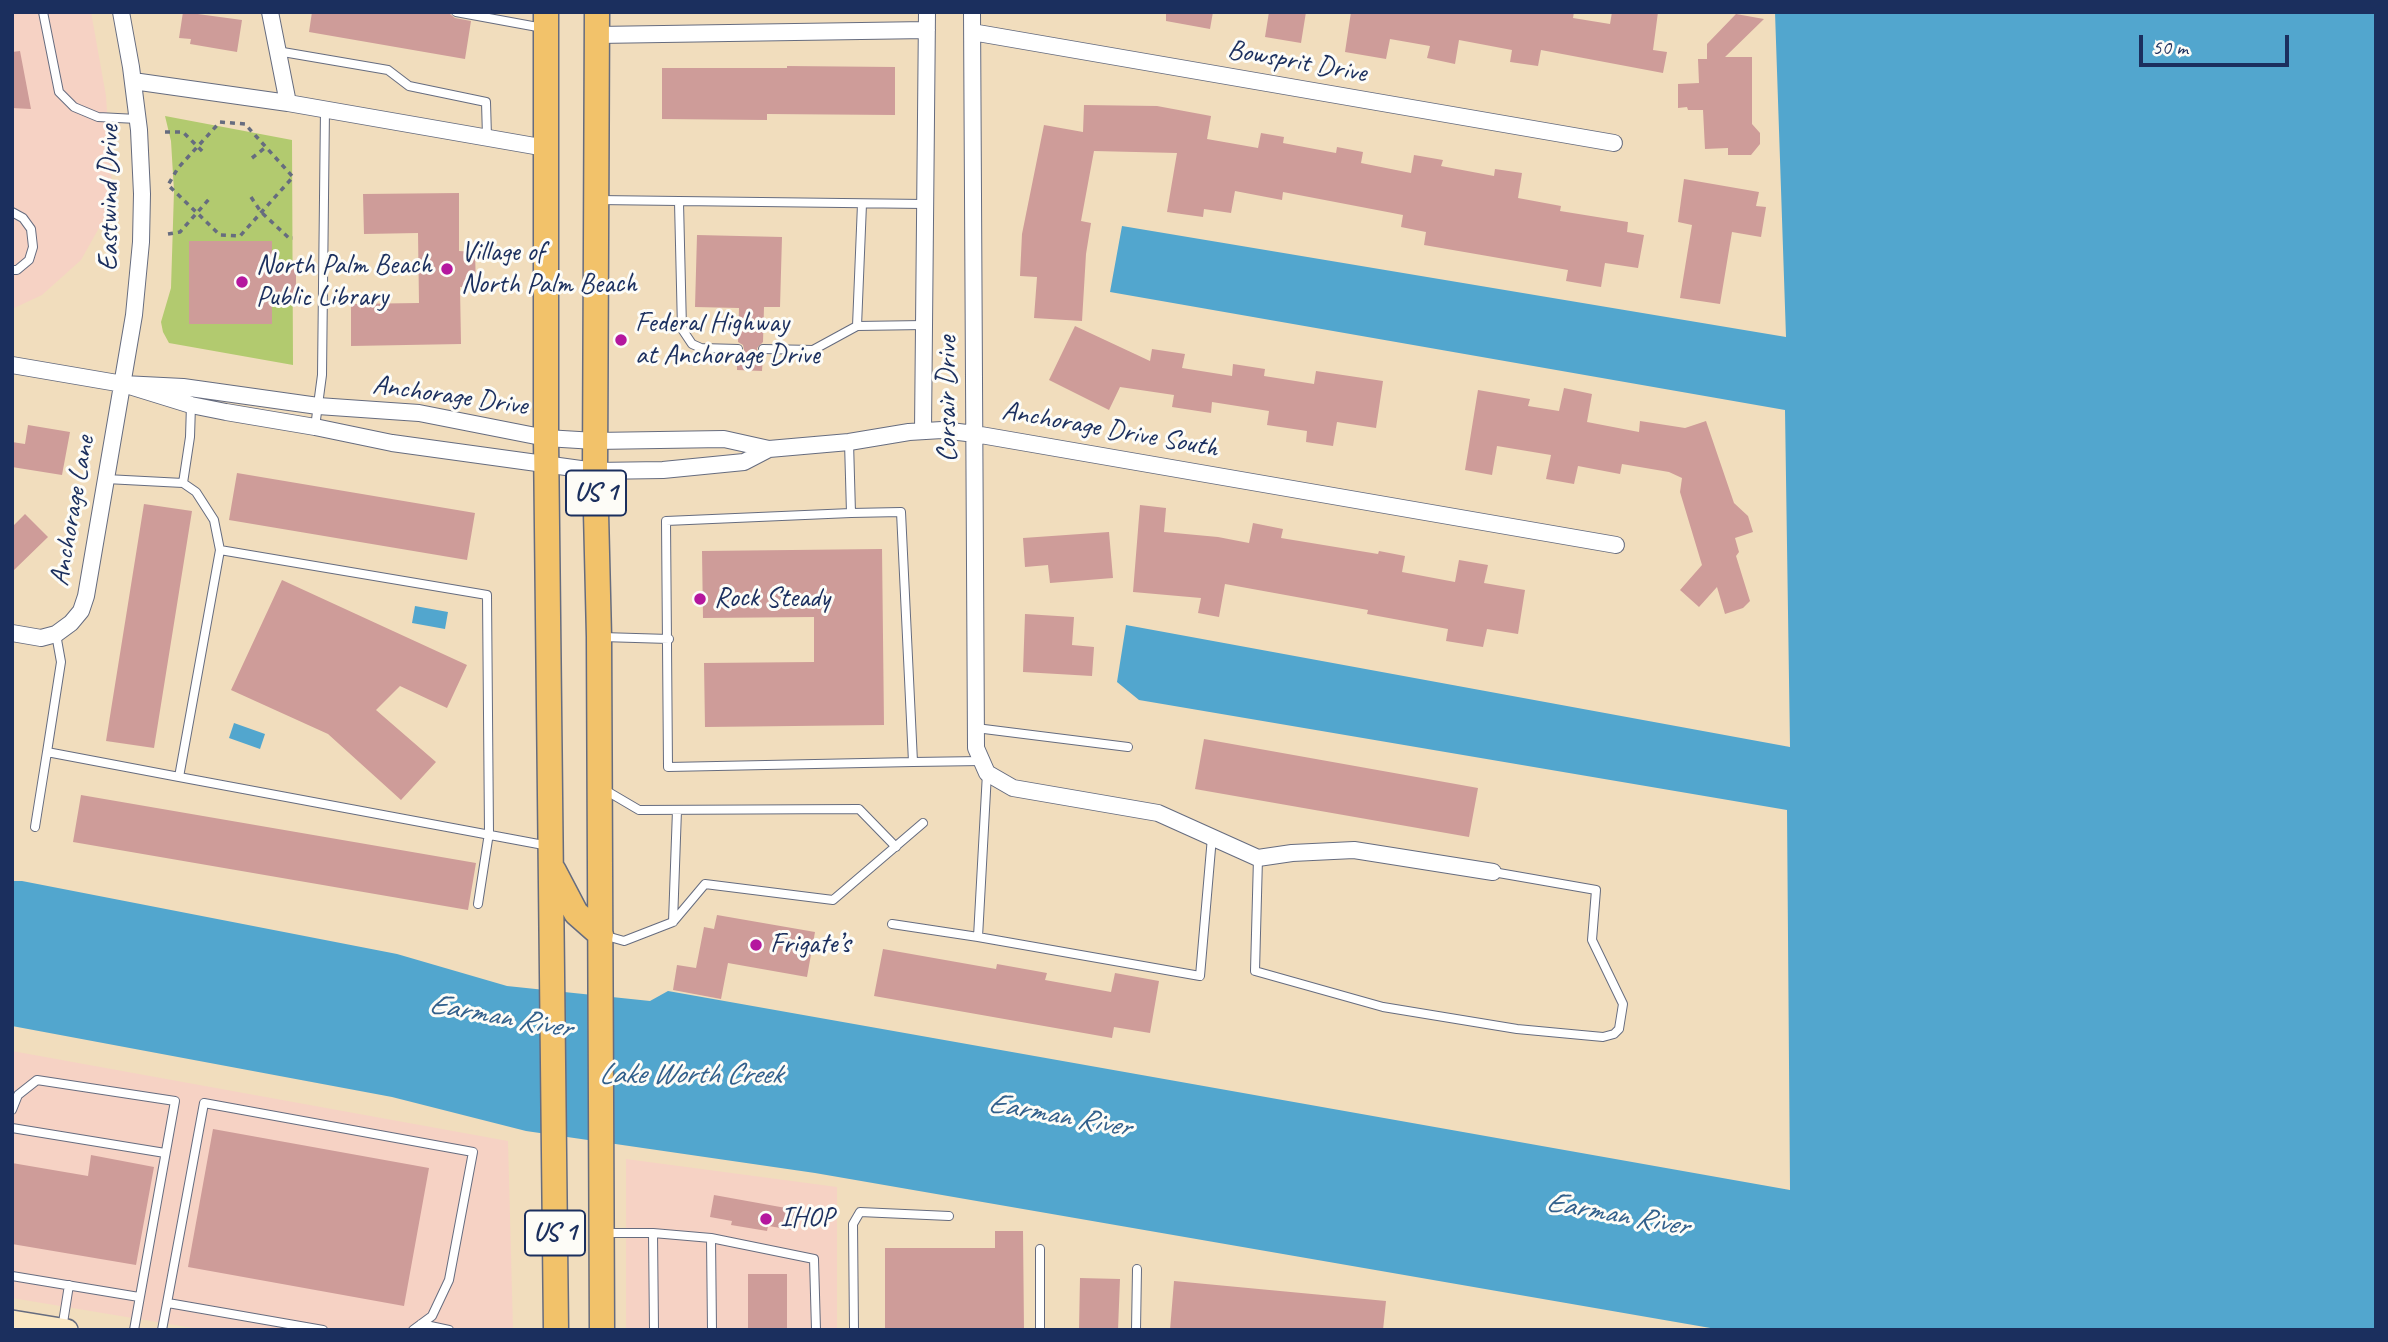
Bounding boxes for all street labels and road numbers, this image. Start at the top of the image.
street label: Bowsprit Drive [1225,33,1369,91]
street label: Eastwind Drive [93,125,127,271]
street label: Corsair Drive [931,336,965,462]
street label: Anchorage Drive [370,368,530,424]
street label: Anchorage Drive South [999,394,1221,466]
street label: Anchorage Lane [43,433,103,589]
road number: US 1 [566,471,626,516]
road number: US 1 [525,1210,585,1256]

